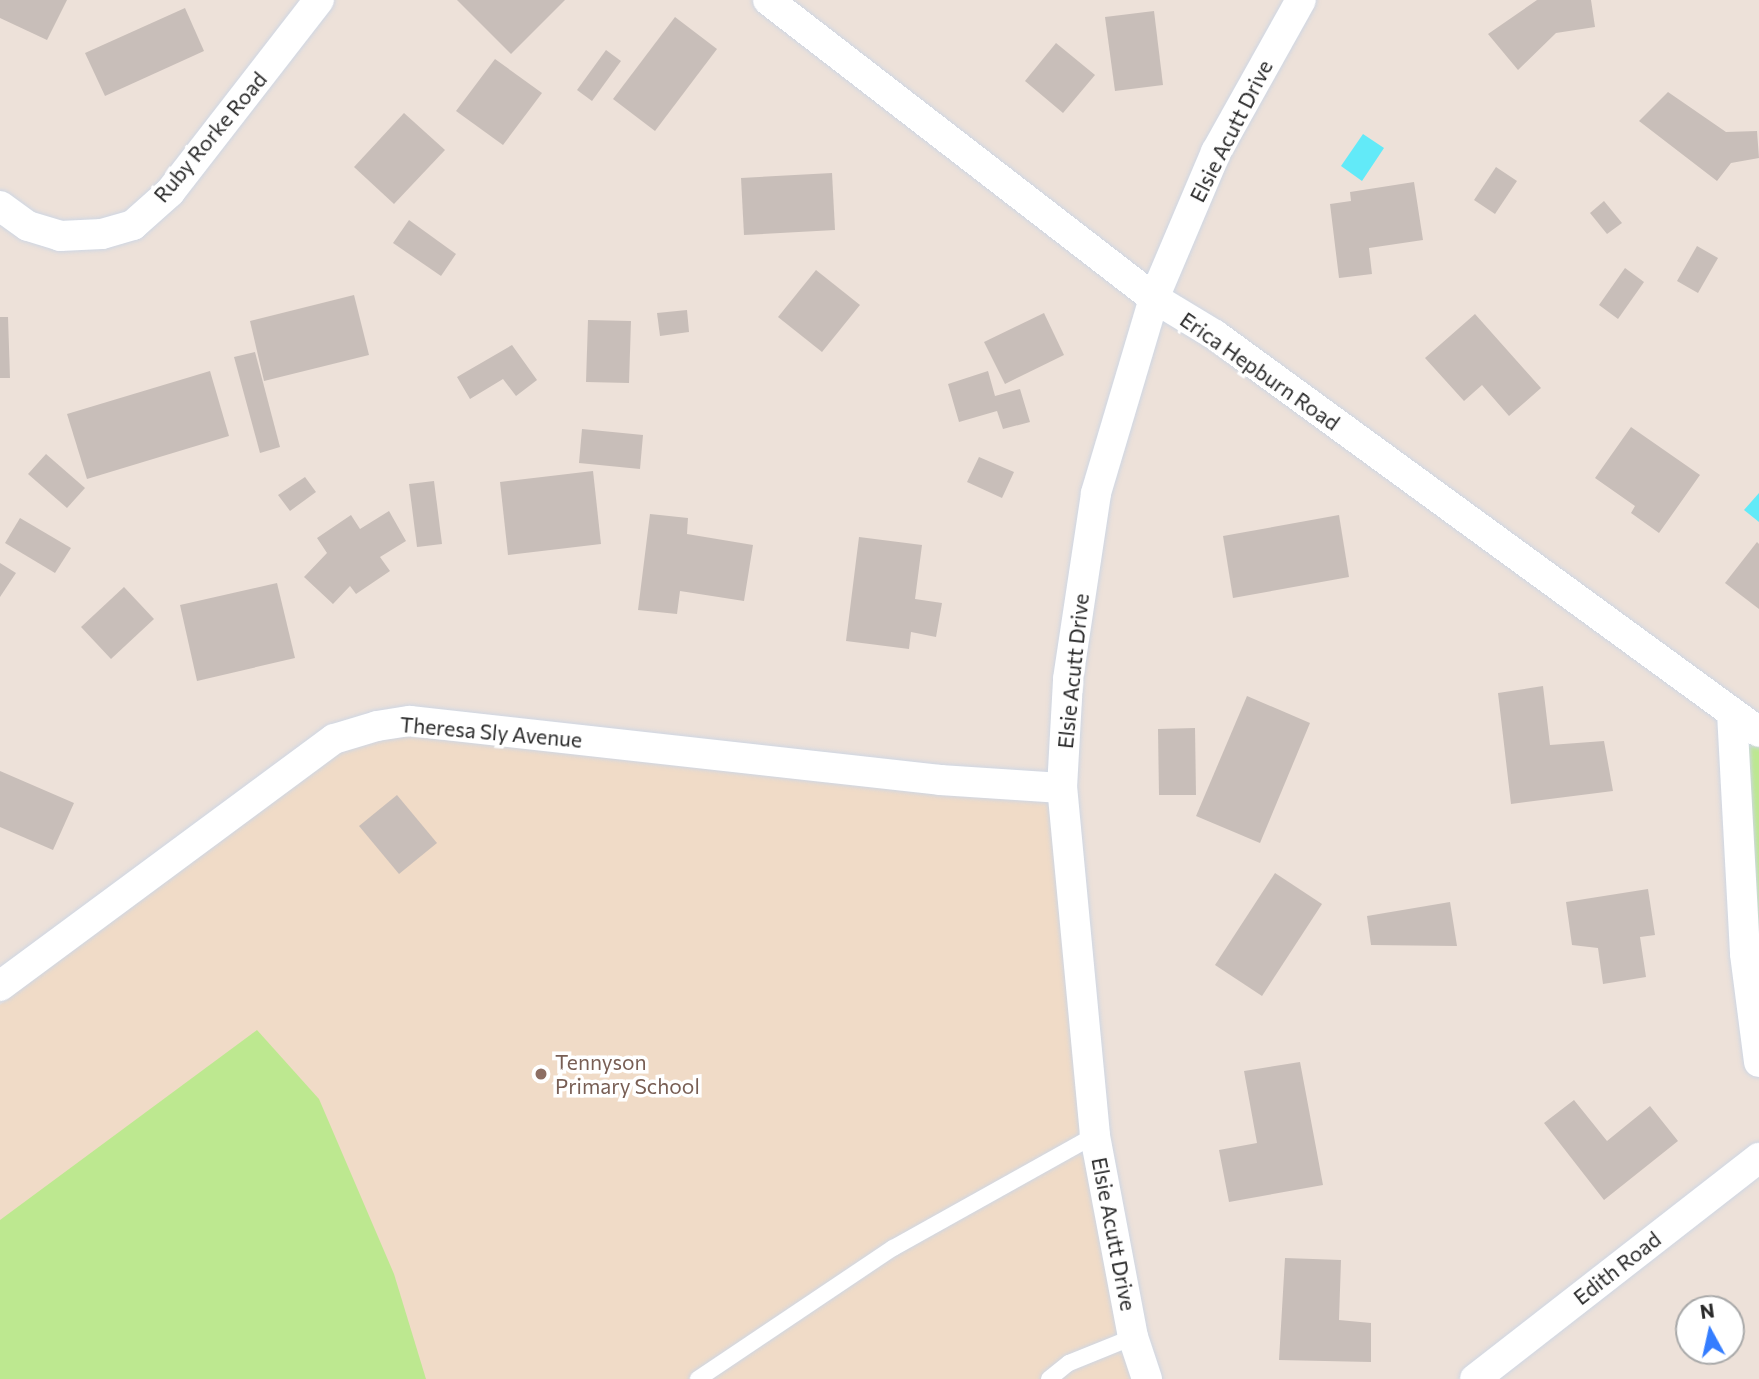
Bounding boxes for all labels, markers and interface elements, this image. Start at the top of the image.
street label: Elsie Acutt Drive [1184,56,1278,206]
street label: Ruby Rorke Road [148,67,272,207]
street label: Erica Hepburn Road [1176,307,1344,435]
street label: Elsie Acutt Drive [1052,592,1094,750]
street label: Theresa Sly Avenue [399,711,583,753]
place label: Tennyson Primary School [555,1049,700,1099]
marker: Tennyson Primary School [533,1066,549,1082]
street label: Elsie Acutt Drive [1087,1155,1141,1313]
street label: Edith Road [1568,1226,1666,1310]
north arrow [1675,1295,1745,1365]
text: N [1699,1298,1716,1323]

